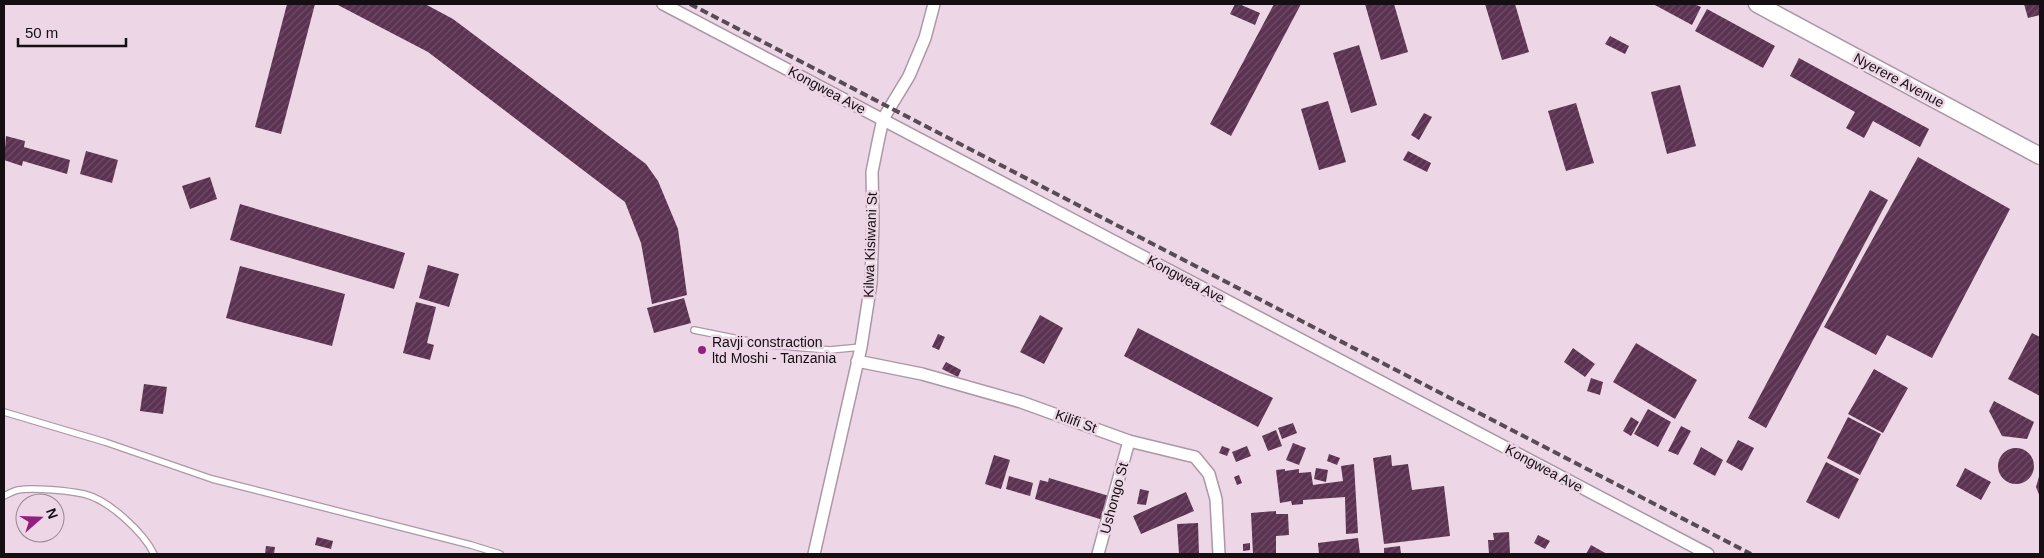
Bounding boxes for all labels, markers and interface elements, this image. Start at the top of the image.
scale bar [18,15,125,47]
text: 50 m [25,24,58,41]
street label: Nyerere Avenue [1851,49,1947,111]
street label: Kongwea Ave [786,63,869,117]
street label: Kilwa Kisiwani St [860,192,880,298]
street label: Kongwea Ave [1145,252,1228,306]
place label: Ravji constraction ltd Moshi - Tanzania [712,334,836,366]
marker: Ravji constraction ltd Moshi - Tanzania [696,344,708,356]
street label: Kilifi St [1053,406,1099,436]
street label: Kongwea Ave [1503,441,1586,495]
street label: Ushongo St [1097,460,1131,535]
north arrow [15,493,65,543]
text: N [43,506,61,521]

